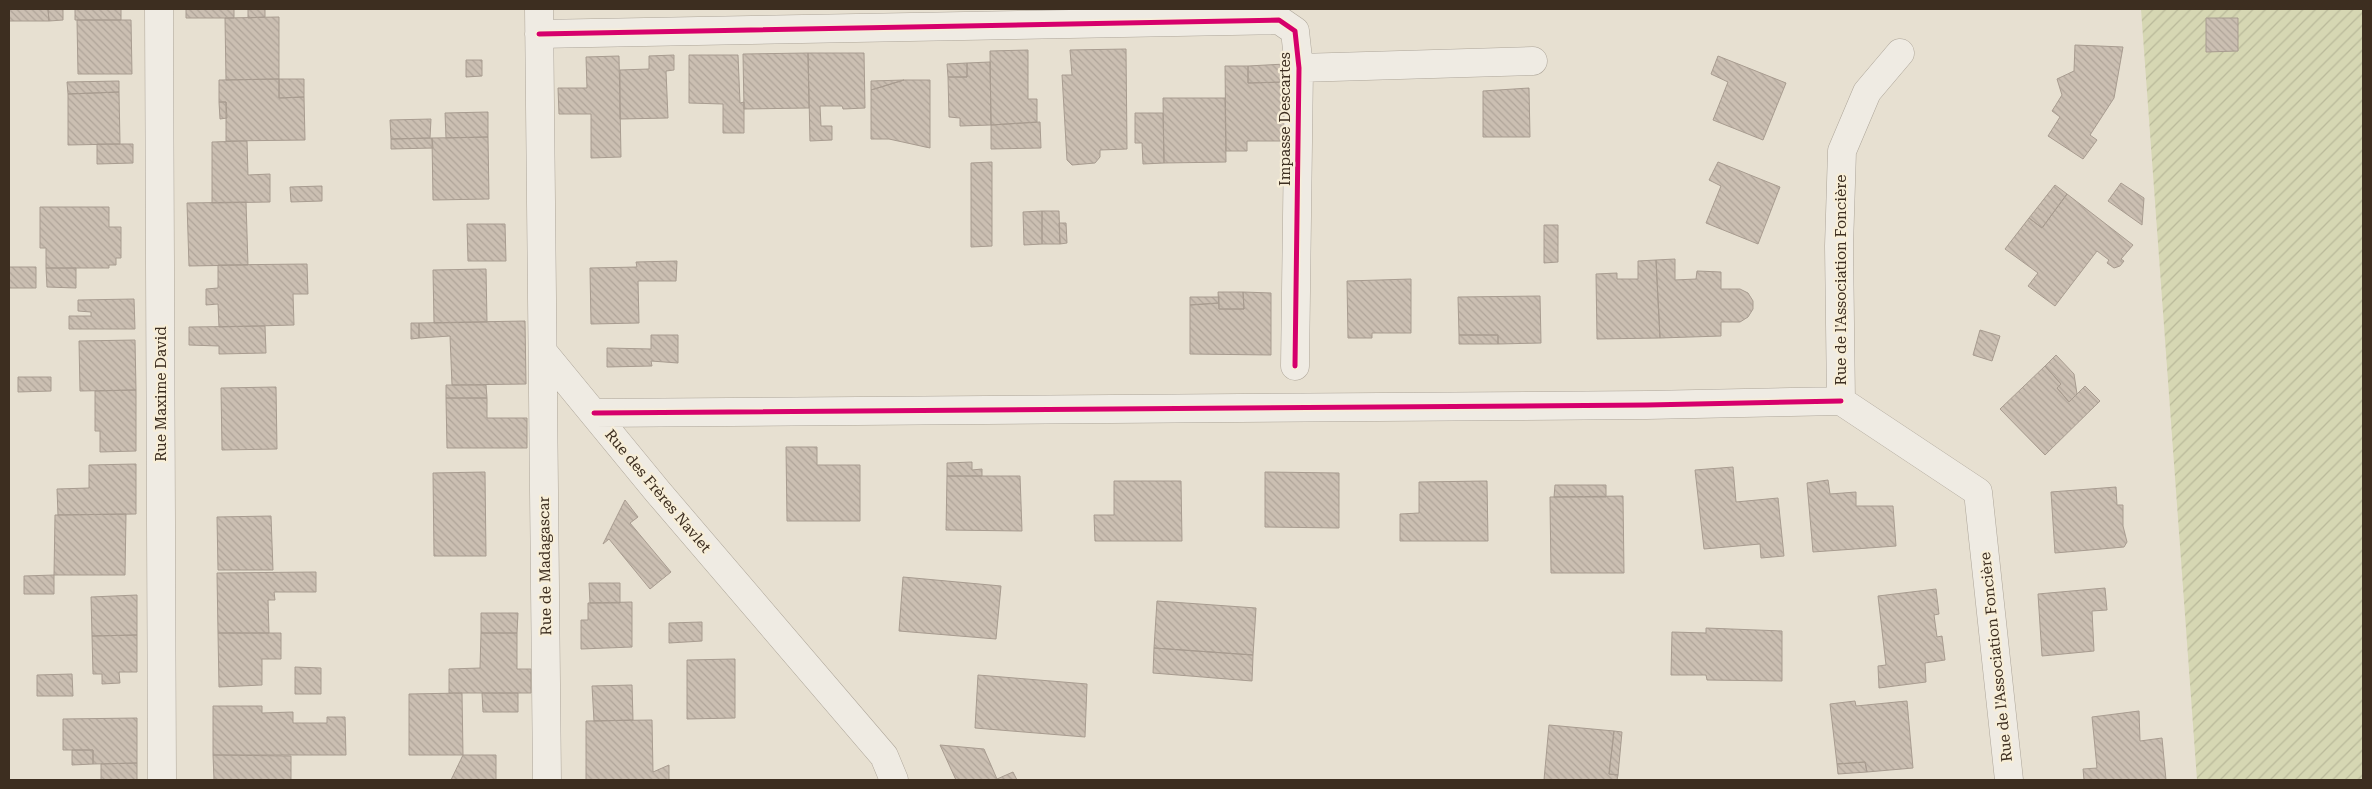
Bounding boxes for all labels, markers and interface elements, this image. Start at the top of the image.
street label: Impasse Descartes [1276,52,1294,186]
street label: Rue de l'Association Foncière [1832,175,1850,385]
street label: Rue Maxime David [152,326,170,462]
street label: Rue des Frères Navlet [601,426,715,557]
street label: Rue de Madagascar [535,496,555,636]
street label: Rue de l'Association Foncière [1976,551,2016,763]

